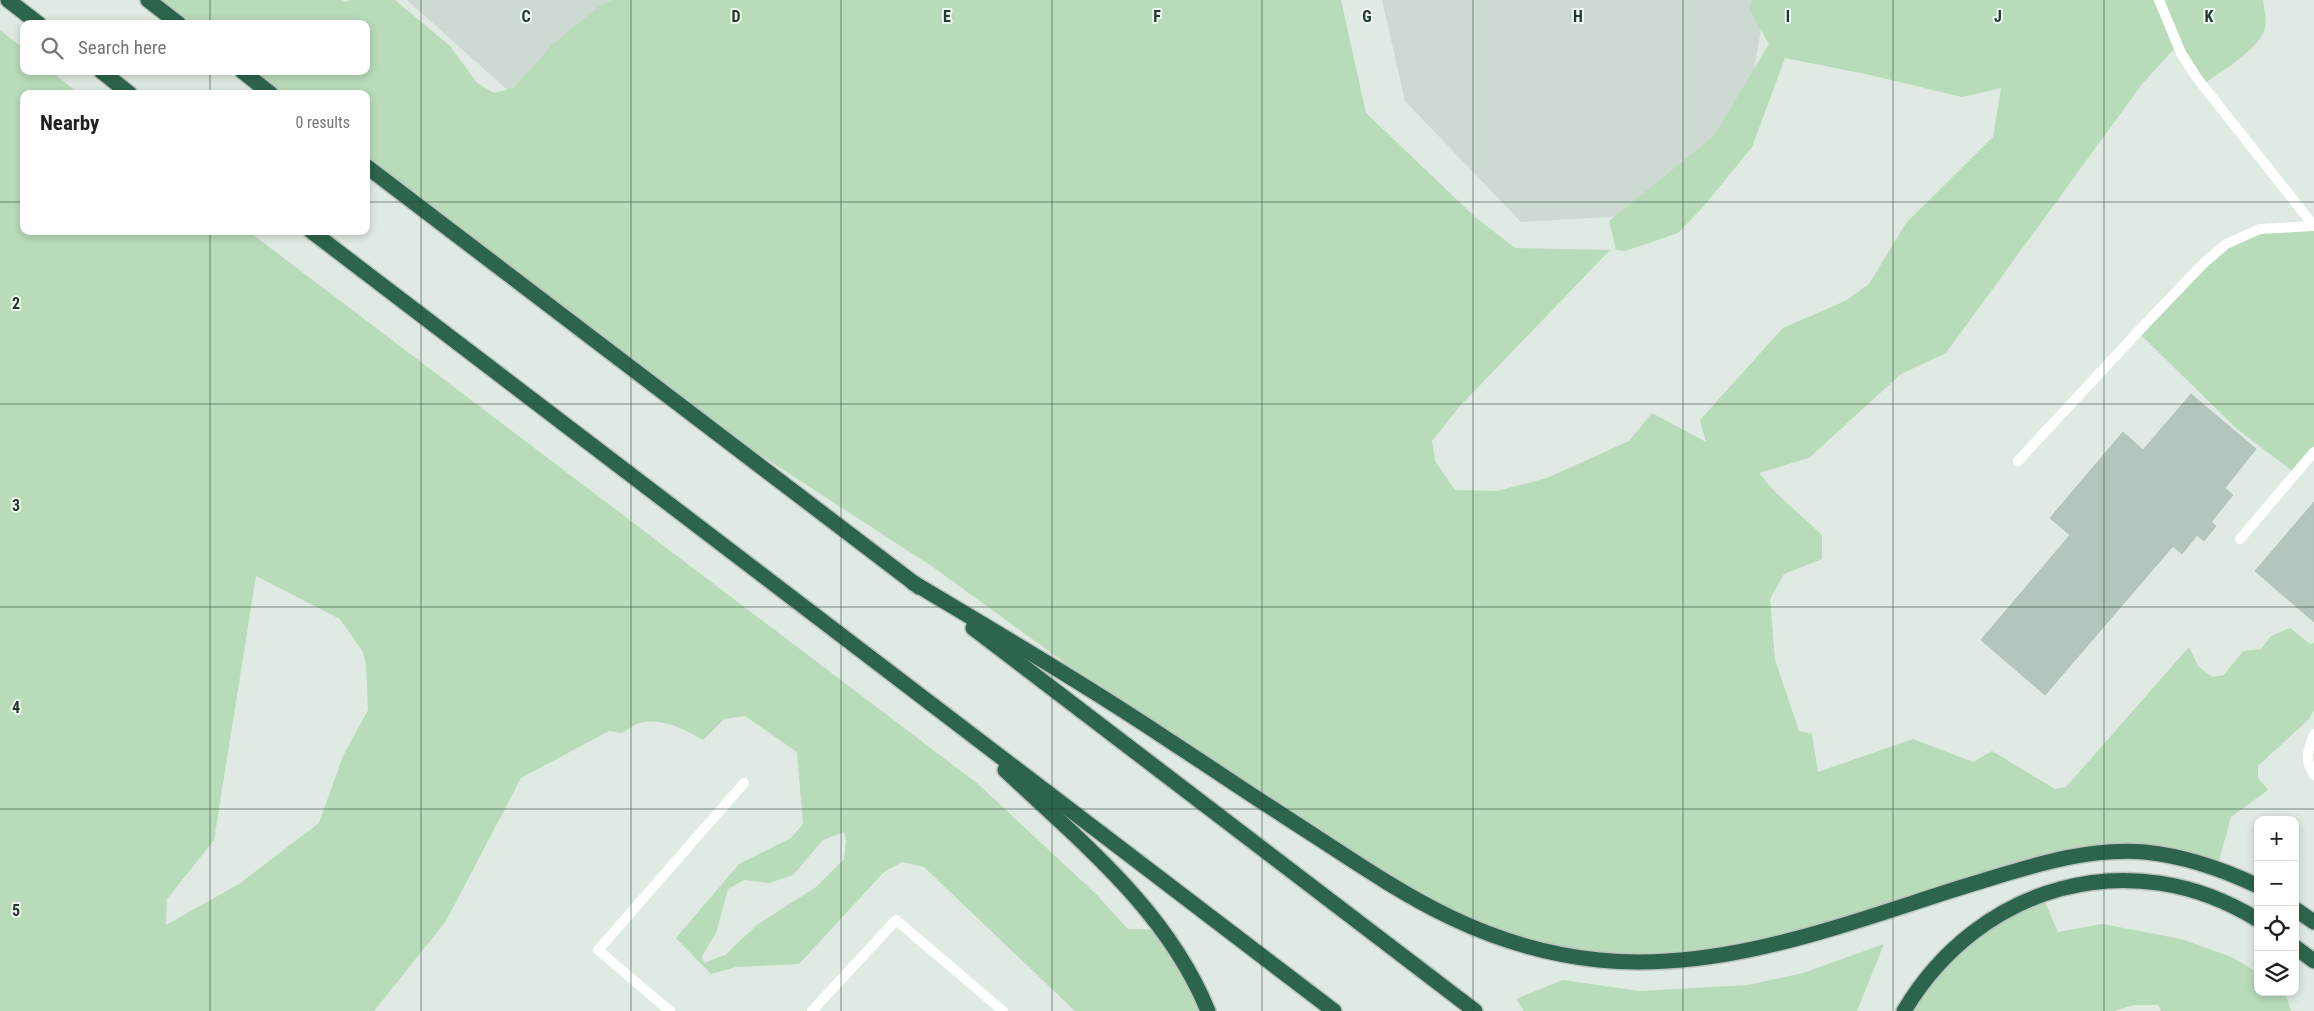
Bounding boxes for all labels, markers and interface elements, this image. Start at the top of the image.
text: C [521,7,531,26]
text: D [731,7,741,26]
text: E [943,7,951,26]
text: F [1153,7,1161,26]
text: G [1362,7,1372,26]
text: H [1573,7,1583,26]
text: I [1786,7,1790,26]
text: J [1994,7,2002,26]
text: K [2205,7,2214,26]
search box [20,20,370,75]
icon: search [38,34,66,62]
text: Search here [78,36,166,59]
text: Nearby [40,111,99,135]
text: 0 results [295,113,350,132]
text: 2 [12,294,20,313]
text: 3 [12,496,20,515]
text: 4 [12,698,20,717]
map controls [2254,816,2299,996]
button: + [2254,816,2299,861]
button: − [2254,861,2299,906]
text: 5 [12,901,20,920]
button: locate [2254,906,2299,951]
button: layers [2254,951,2299,996]

